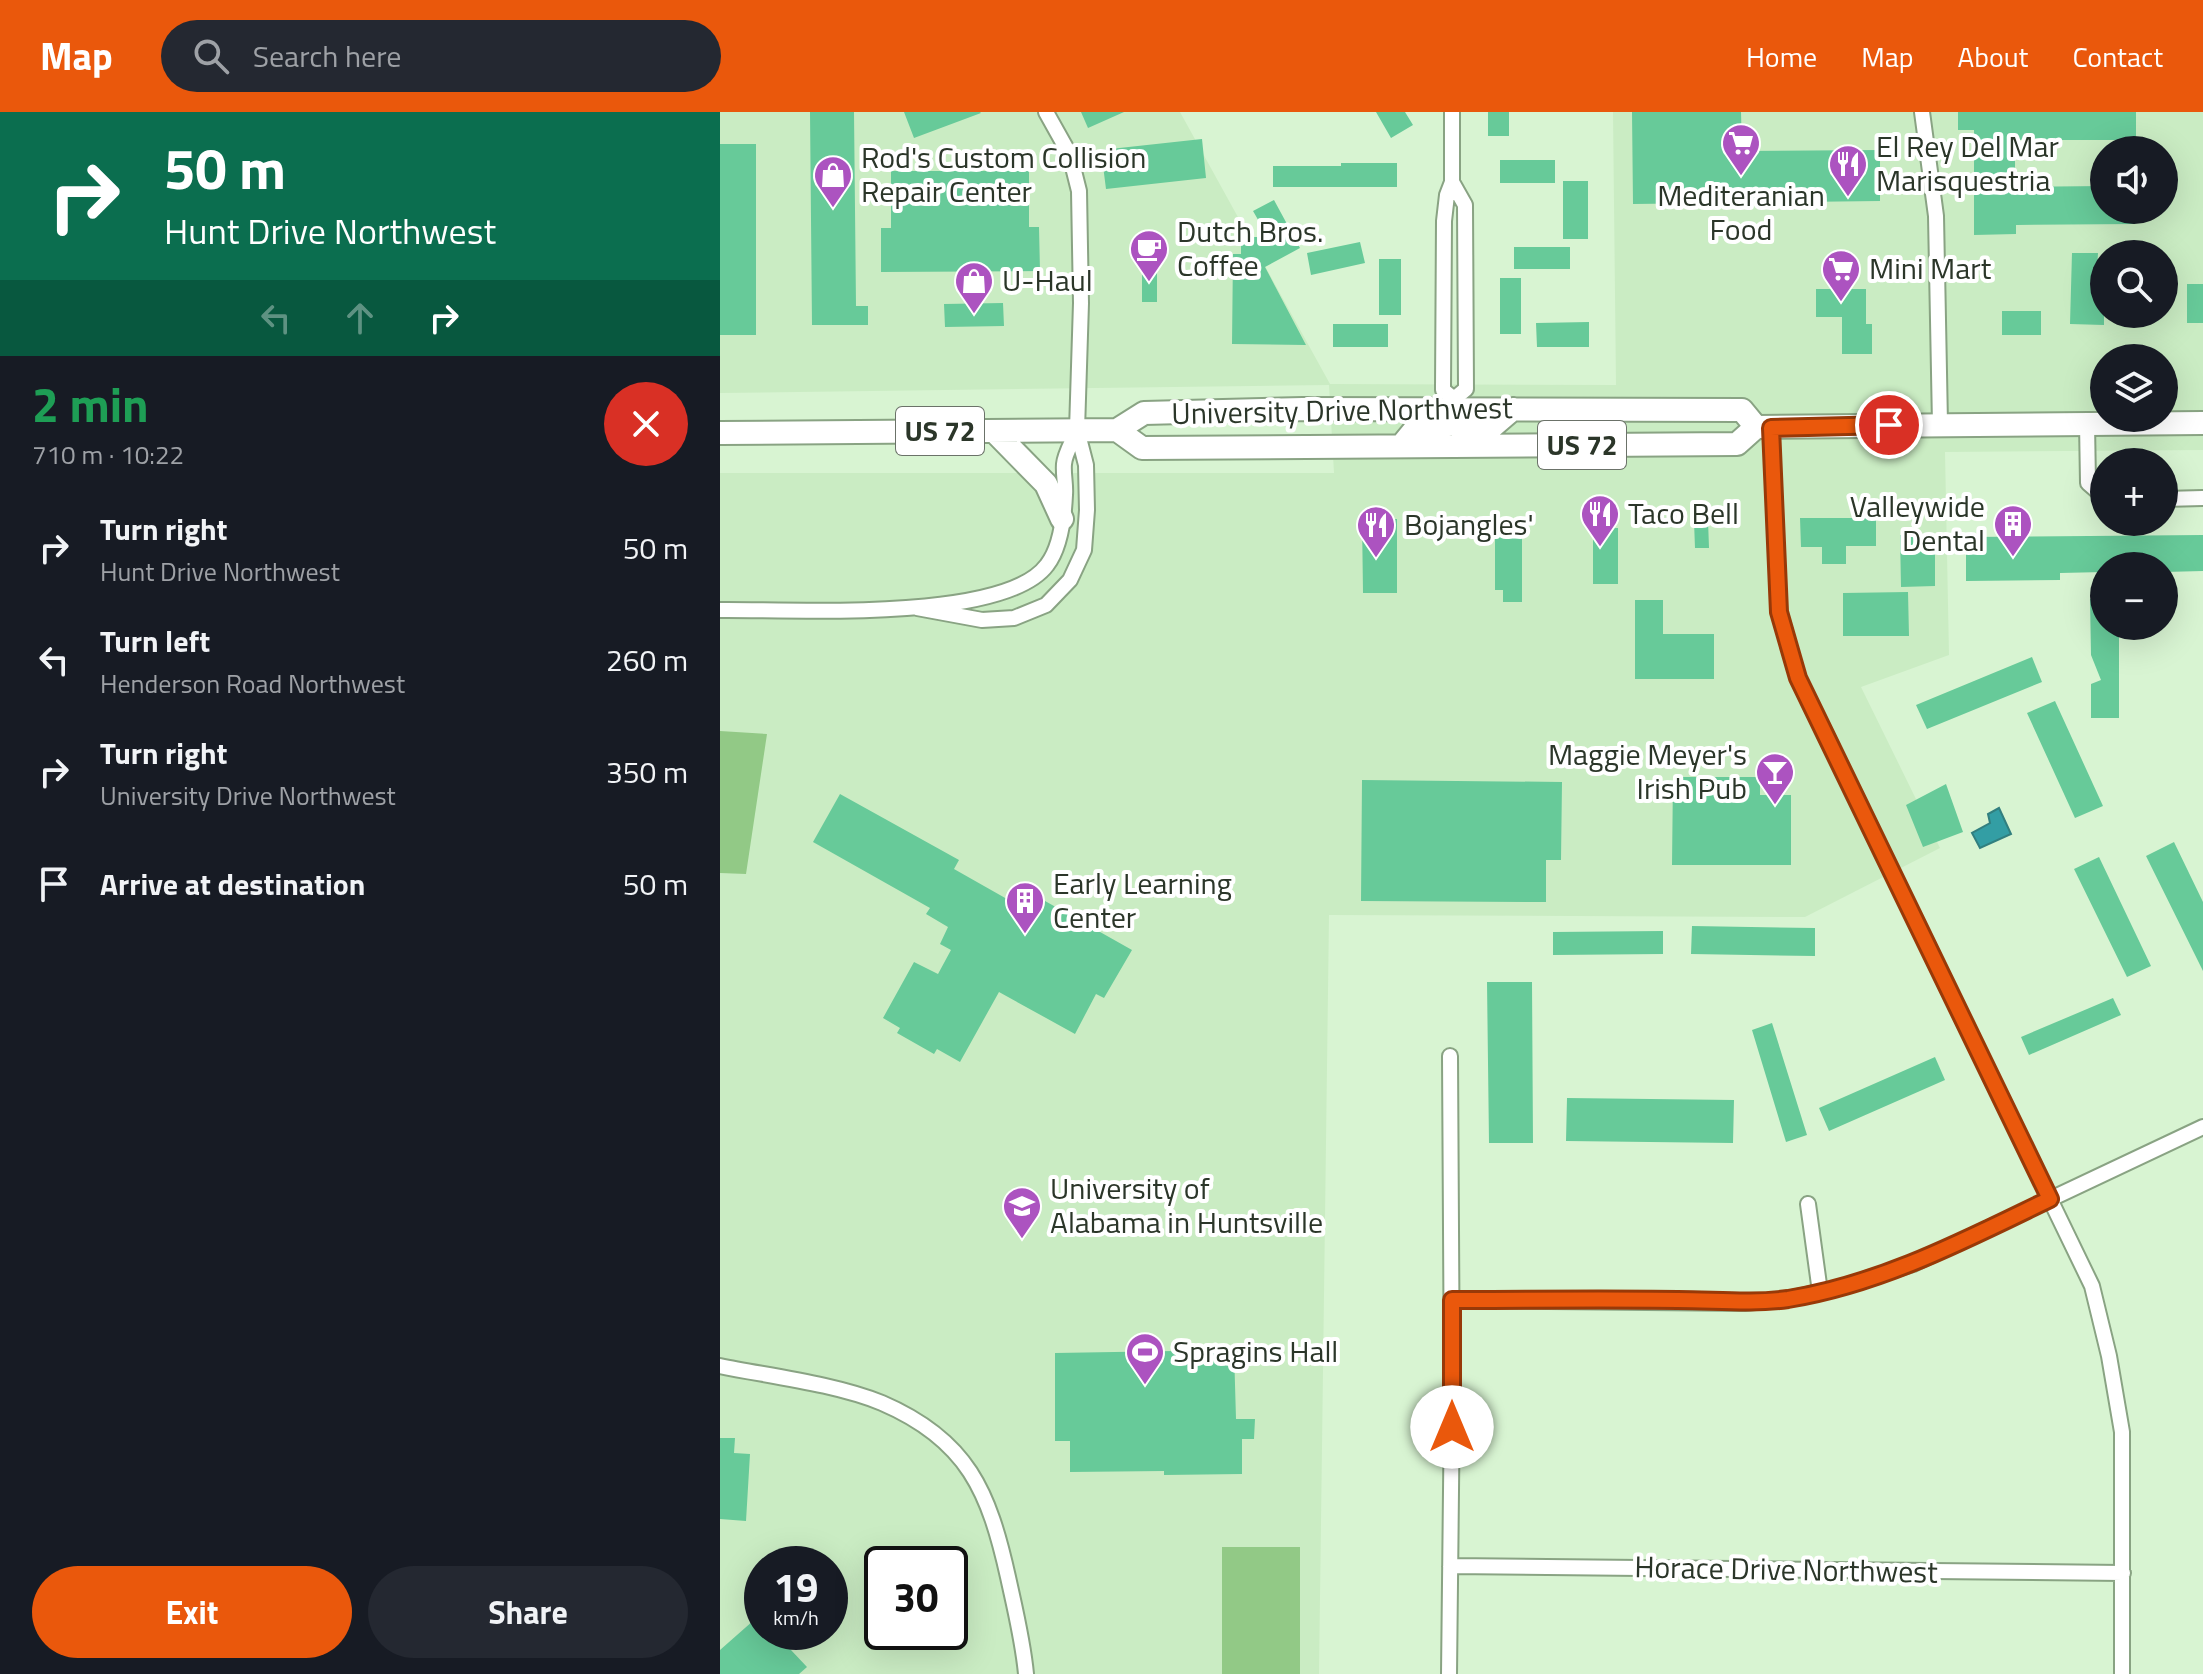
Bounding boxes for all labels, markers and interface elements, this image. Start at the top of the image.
search box [161,20,721,92]
text: Map [40,27,113,85]
text: Search here [253,33,402,79]
icon: search [189,34,233,78]
text: Home [1746,35,1817,78]
text: Map [1861,35,1914,78]
text: About [1958,35,2028,78]
text: Contact [2072,35,2163,78]
supermarket icon: Mediteranian Food [1720,122,1762,177]
place label: El Rey Del Mar Marisquestria [1876,123,2059,203]
text: 50 m [164,126,286,211]
place label: Rod's Custom Collision Repair Center [861,134,1146,214]
map controls [2090,136,2178,640]
button: sound [2090,136,2178,224]
restaurant icon: El Rey Del Mar Marisquestria [1827,143,1869,198]
icon: right [32,144,136,248]
shop icon: Rod's Custom Collision Repair Center [812,154,854,209]
place label: Mediteranian Food [1657,172,1825,252]
text: Hunt Drive Northwest [164,203,496,258]
place label: Dutch Bros. Coffee [1177,208,1323,288]
cafe icon: Dutch Bros. Coffee [1128,228,1170,283]
button: search [2090,240,2178,328]
place label: Mini Mart [1869,245,1992,291]
supermarket icon: Mini Mart [1820,248,1862,303]
place label: U-Haul [1002,257,1093,303]
shop icon: U-Haul [953,260,995,315]
icon: left [254,296,298,340]
icon: ahead [338,296,382,340]
icon: right [422,296,466,340]
button: layers [2090,344,2178,432]
text: 2 min [32,368,149,441]
button: close [604,382,688,466]
street label: University Drive Northwest [1171,384,1513,436]
pin [1855,391,1923,459]
icon: arrive [1867,403,1911,447]
road number: US 72 [896,407,984,455]
road number: US 72 [1538,421,1626,469]
text: 710 m · 10:22 [32,435,184,474]
button: + [2090,448,2178,536]
place label: Valleywide Dental [1850,483,1985,563]
place label: Taco Bell [1628,490,1739,536]
restaurant icon: Taco Bell [1579,493,1621,548]
place label: Bojangles' [1404,501,1534,547]
building icon: Valleywide Dental [1992,503,2034,558]
restaurant icon: Bojangles' [1355,504,1397,559]
text: Turn right [100,506,228,552]
text: 50 m [623,525,688,571]
icon: right [32,526,76,570]
text: Hunt Drive Northwest [100,552,340,591]
button: − [2090,552,2178,640]
text: Turn left [100,618,210,664]
text: 260 m [606,637,688,683]
icon: left [32,638,76,682]
text: Henderson Road Northwest [100,664,405,703]
text: Turn right [100,730,228,776]
place label: Maggie Meyer's Irish Pub [1548,731,1747,811]
text: 350 m [606,749,688,795]
icon: right [32,750,76,794]
bar icon: Maggie Meyer's Irish Pub [1754,751,1796,806]
text: University Drive Northwest [100,776,396,815]
place label: Early Learning Center [1053,860,1232,940]
text: Arrive at destination [100,861,365,907]
text: 50 m [623,861,688,907]
icon: arrive [32,862,76,906]
building icon: Early Learning Center [1004,880,1046,935]
place label: University of Alabama in Huntsville [1050,1165,1323,1245]
school or university icon: University of Alabama in Huntsville [1001,1185,1043,1240]
place label: Spragins Hall [1173,1328,1338,1374]
sports icon: Spragins Hall [1124,1331,1166,1386]
position arrow [1410,1385,1494,1469]
street label: Horace Drive Northwest [1634,1543,1939,1595]
speed limit sign: 30 [864,1546,968,1650]
text: 19 [774,1557,818,1618]
button: Exit [32,1566,352,1658]
button: Share [368,1566,688,1658]
text: km/h [773,1602,819,1633]

